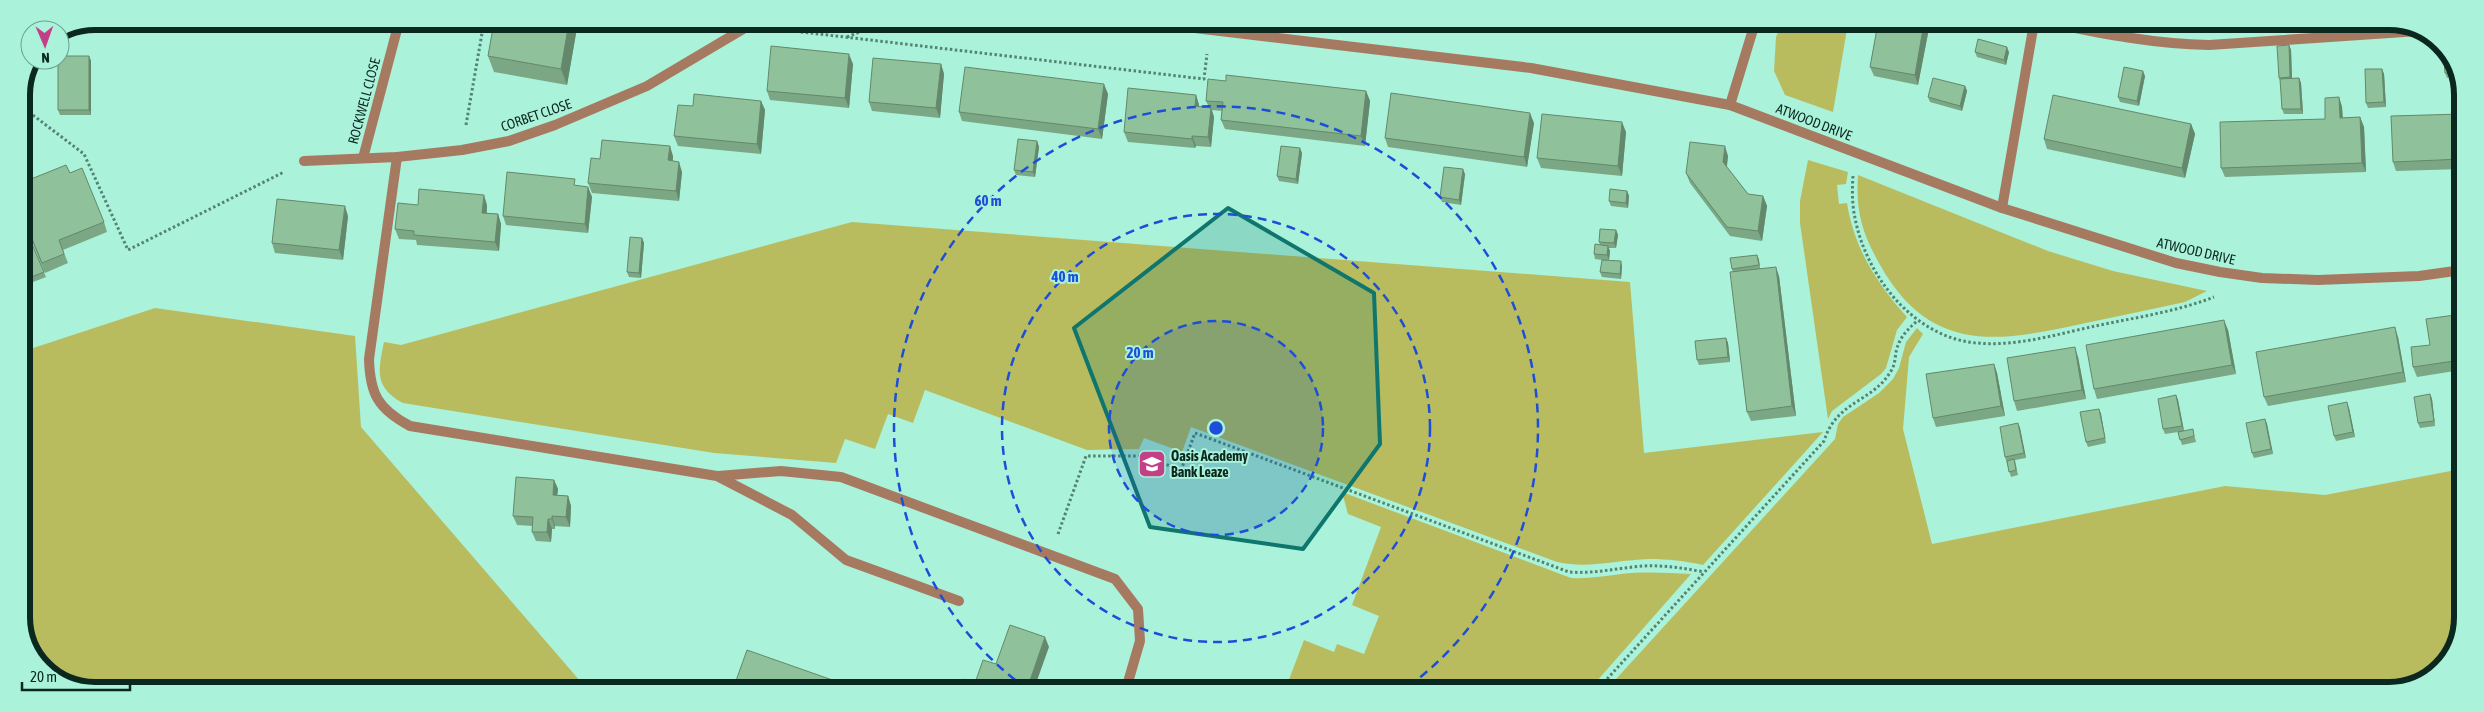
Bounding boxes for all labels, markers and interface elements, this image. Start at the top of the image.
north arrow [20,20,70,70]
text: N [41,50,50,66]
street label: ROCKWELL CLOSE [345,56,383,146]
street label: CORBET CLOSE [499,95,573,135]
street label: ATWOOD DRIVE [1774,100,1854,144]
text: 60 m [975,192,1002,209]
street label: ATWOOD DRIVE [2155,234,2237,268]
text: 40 m [1051,268,1079,285]
text: 20 m [1127,344,1154,361]
centre of rings [1207,419,1225,437]
place label: Oasis Academy Bank Leaze [1171,448,1248,480]
school or university icon: Oasis Academy Bank Leaze [1137,449,1167,479]
scale bar [22,660,130,692]
text: 20 m [30,668,57,685]

